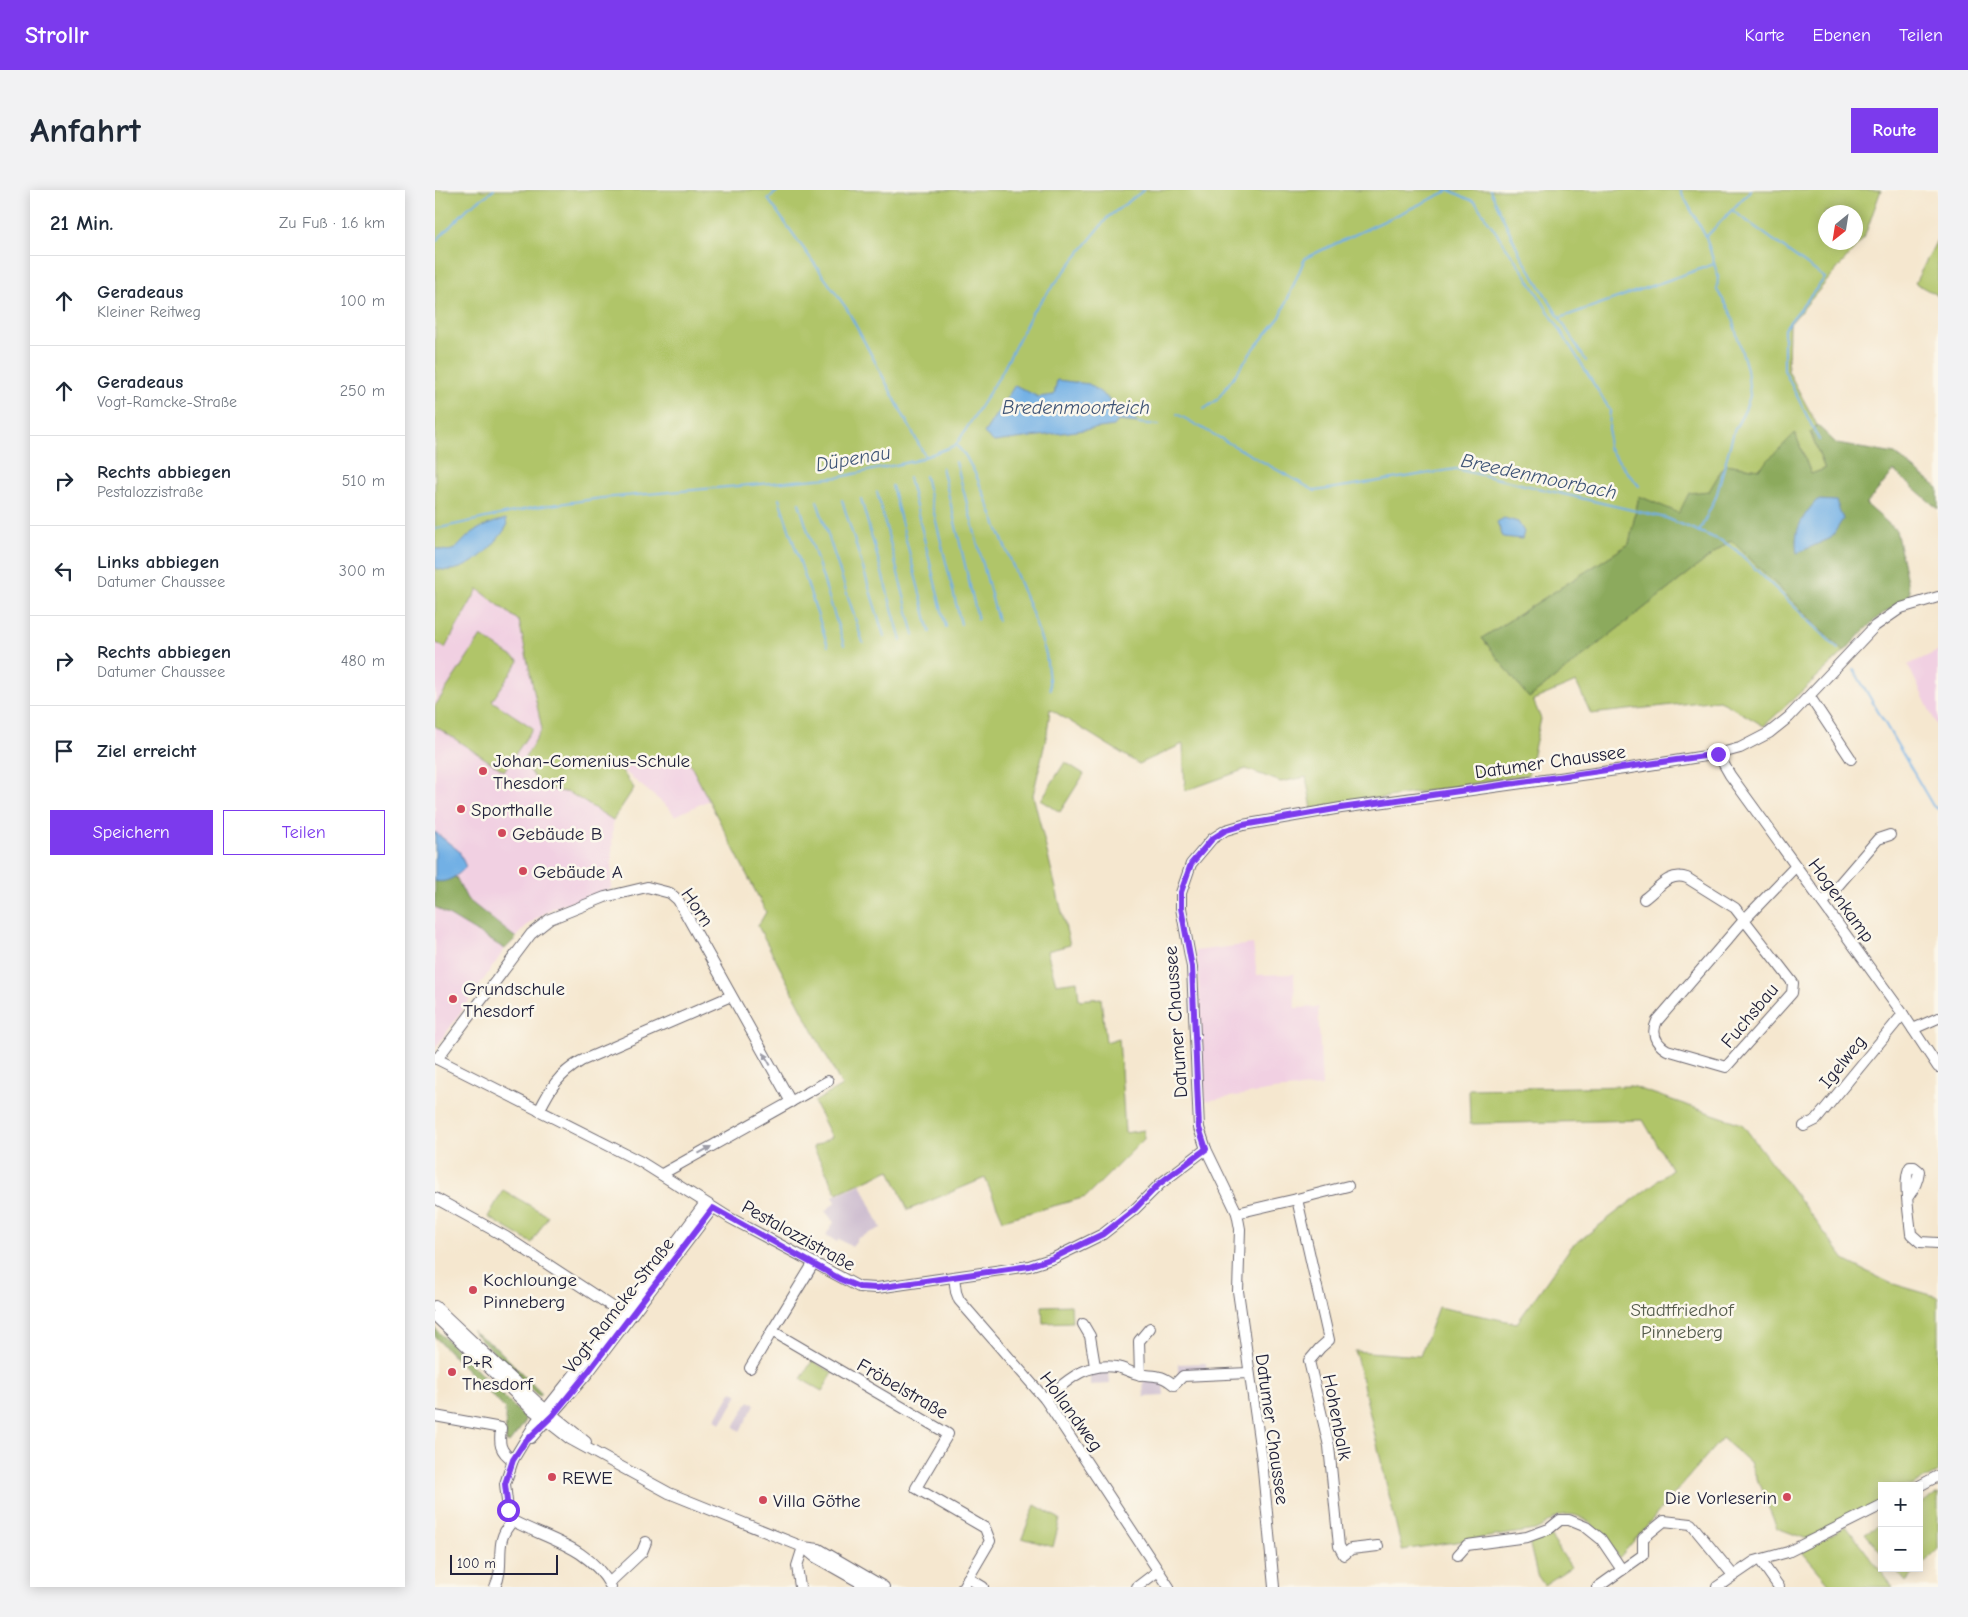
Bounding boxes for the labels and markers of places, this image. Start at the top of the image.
place label: Johan-Comenius-Schule Thesdorf [493,750,690,794]
marker: Johan-Comenius-Schule Thesdorf [477,765,489,777]
place label: Sporthalle [471,799,552,821]
marker: Sporthalle [455,803,467,815]
place label: Gebäude B [512,823,603,845]
marker: Gebäude B [496,827,508,839]
place label: Gebäude A [533,861,623,883]
marker: Gebäude A [517,865,529,877]
place label: Grundschule Thesdorf [463,978,565,1022]
marker: Grundschule Thesdorf [447,993,459,1005]
place label: Kochlounge Pinneberg [483,1269,577,1313]
marker: Kochlounge Pinneberg [467,1284,479,1296]
place label: P+R Thesdorf [462,1351,534,1395]
marker: P+R Thesdorf [446,1366,458,1378]
place label: REWE [562,1467,613,1489]
marker: REWE [546,1471,558,1483]
place label: Die Vorleserin [1665,1487,1777,1509]
place label: Villa Göthe [773,1490,861,1512]
marker: Die Vorleserin [1781,1491,1793,1503]
marker: Villa Göthe [757,1494,769,1506]

